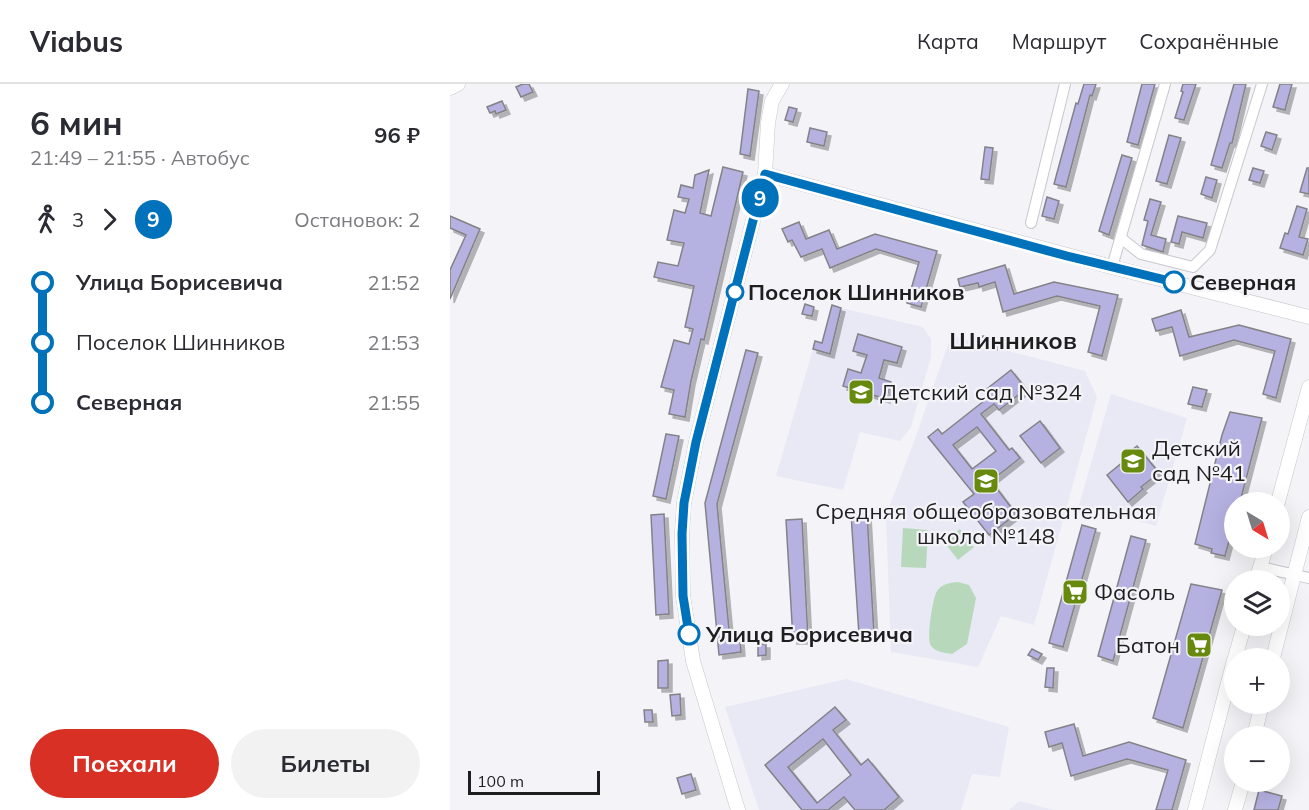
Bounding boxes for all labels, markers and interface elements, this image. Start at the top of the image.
text: Viabus [30,24,123,59]
text: Карта [917,28,979,54]
text: Маршрут [1012,28,1106,54]
text: Сохранённые [1139,28,1279,54]
text: 6 мин [30,102,123,143]
text: 96 ₽ [374,121,420,149]
text: 21:49 – 21:55 · Автобус [30,145,250,170]
line badge: 9 [740,178,780,218]
text: 9 [754,185,766,211]
icon: walk [30,203,63,236]
icon: forward [93,203,126,236]
text: 9 [147,206,160,232]
text: 3 [72,207,84,232]
text: Остановок: 2 [294,207,420,232]
text: Улица Борисевича [76,268,283,296]
place label: Северная [1190,268,1296,296]
text: 21:52 [367,270,420,295]
marker: Северная [1163,271,1185,293]
place label: Поселок Шинников [748,278,964,306]
marker: Поселок Шинников [726,283,744,301]
district label: Шинников [949,325,1077,355]
text: Поселок Шинников [76,328,285,356]
text: 21:53 [367,330,420,355]
school or university icon: Детский сад №324 [846,377,876,407]
place label: Детский сад №324 [880,378,1082,406]
text: Северная [76,388,182,416]
text: 21:55 [367,390,420,415]
place label: Детский сад №41 [1152,434,1246,487]
school or university icon: Детский сад №41 [1118,446,1148,476]
school or university icon: Средняя общеобразовательная школа №148 [971,466,1001,496]
north arrow [1224,492,1290,558]
map controls [1224,492,1290,792]
place label: Средняя общеобразовательная школа №148 [815,497,1157,550]
button: layers [1224,570,1290,636]
supermarket icon: Фасоль [1060,577,1090,607]
place label: Фасоль [1094,578,1175,606]
place label: Улица Борисевича [705,620,913,648]
marker: Улица Борисевича [678,623,700,645]
supermarket icon: Батон [1184,630,1214,660]
place label: Батон [1116,631,1180,659]
button: + [1224,648,1290,714]
button: − [1224,726,1290,792]
button: Поехали [30,729,219,798]
button: Билеты [231,729,420,798]
scale bar [468,768,600,796]
text: 100 m [477,771,524,791]

